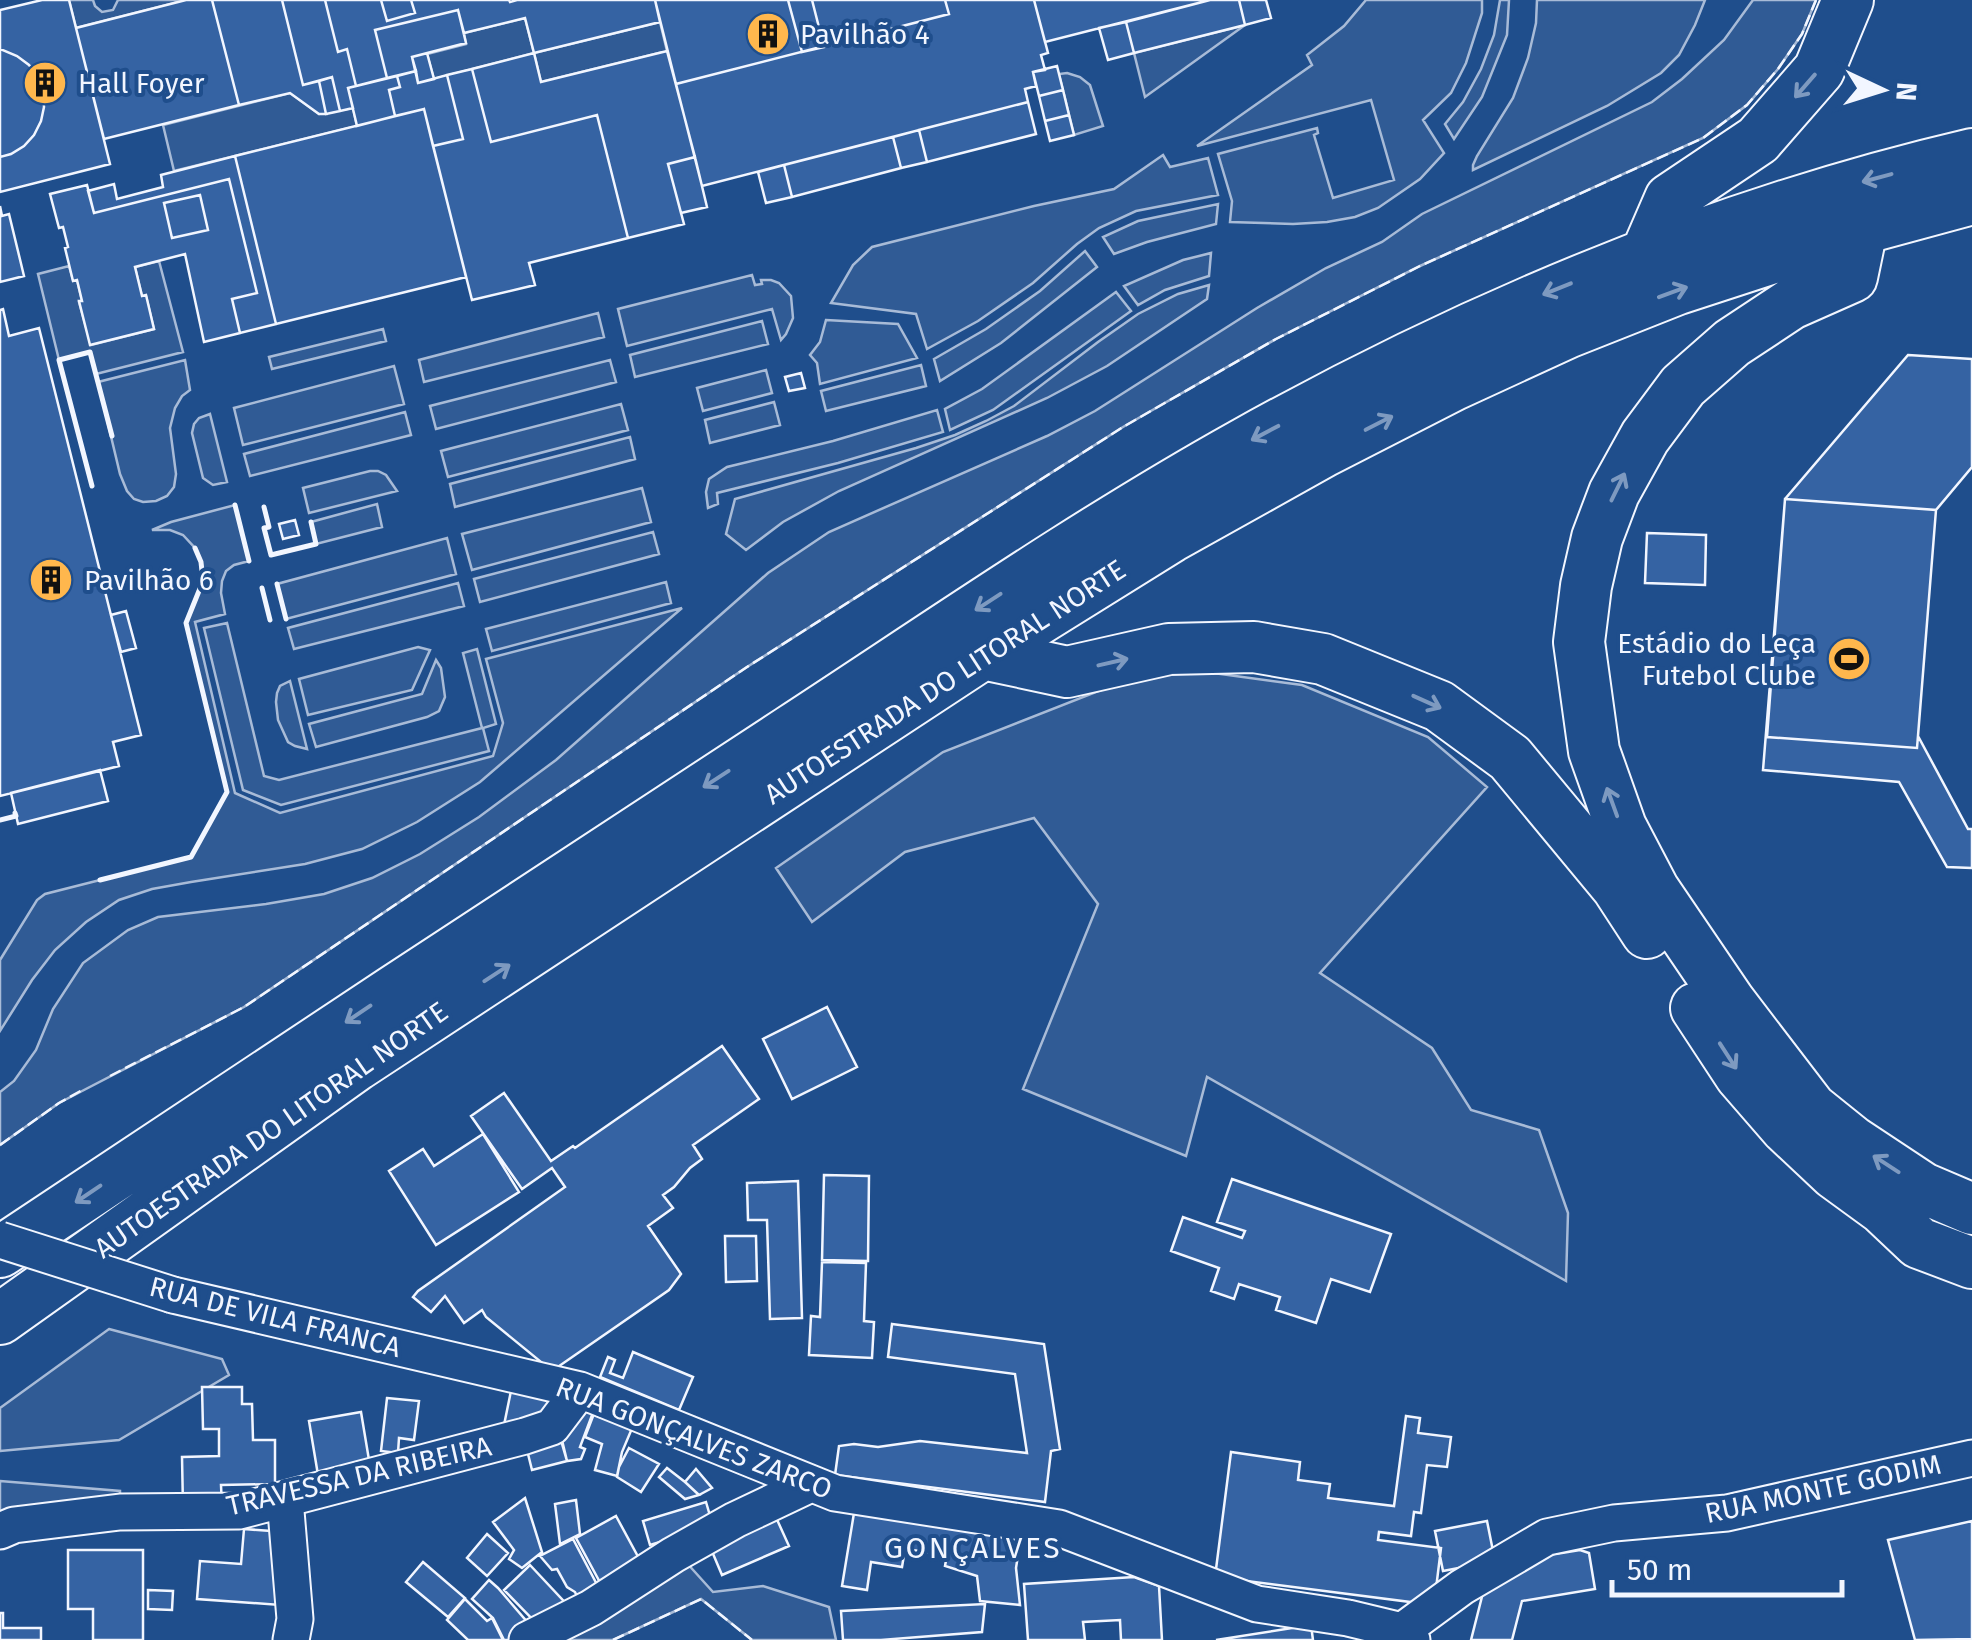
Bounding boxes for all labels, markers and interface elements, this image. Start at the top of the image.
building icon: Pavilhão 4 [745,11,791,57]
place label: Pavilhão 4 [800,18,930,51]
north arrow [1832,40,1932,140]
building icon: Hall Foyer [22,60,68,106]
place label: Hall Foyer [78,67,205,100]
one-way arrow [1793,73,1816,98]
text: N [1889,81,1924,102]
one-way arrow [1862,169,1894,188]
one-way arrow [1542,282,1573,300]
one-way arrow [1656,282,1687,300]
one-way arrow [1364,413,1394,432]
one-way arrow [1251,423,1281,443]
one-way arrow [1609,473,1628,502]
street label: AUTOESTRADA DO LITORAL NORTE [758,553,1132,811]
building icon: Pavilhão 6 [28,557,74,603]
place label: Pavilhão 6 [84,564,214,597]
one-way arrow [974,591,1003,612]
place label: Estádio do Leça Futebol Clube [1617,627,1816,692]
sports icon: Estádio do Leça Futebol Clube [1826,636,1872,682]
one-way arrow [1096,652,1128,670]
one-way arrow [1411,694,1442,712]
one-way arrow [702,768,730,789]
one-way arrow [1602,787,1620,818]
one-way arrow [483,963,511,984]
street label: AUTOESTRADA DO LITORAL NORTE [88,995,454,1265]
one-way arrow [345,1003,373,1024]
one-way arrow [1717,1042,1738,1070]
one-way arrow [1872,1153,1901,1174]
one-way arrow [75,1183,103,1204]
street label: RUA DE VILA FRANCA [146,1270,404,1364]
street label: RUA GONÇALVES ZARCO [551,1370,837,1506]
street label: TRAVESSA DA RIBEIRA [223,1429,495,1523]
street label: RUA MONTE GODIM [1702,1448,1944,1530]
district label: GONÇALVES [884,1530,1062,1566]
scale bar [1612,1535,1842,1597]
text: 50 m [1627,1552,1692,1588]

